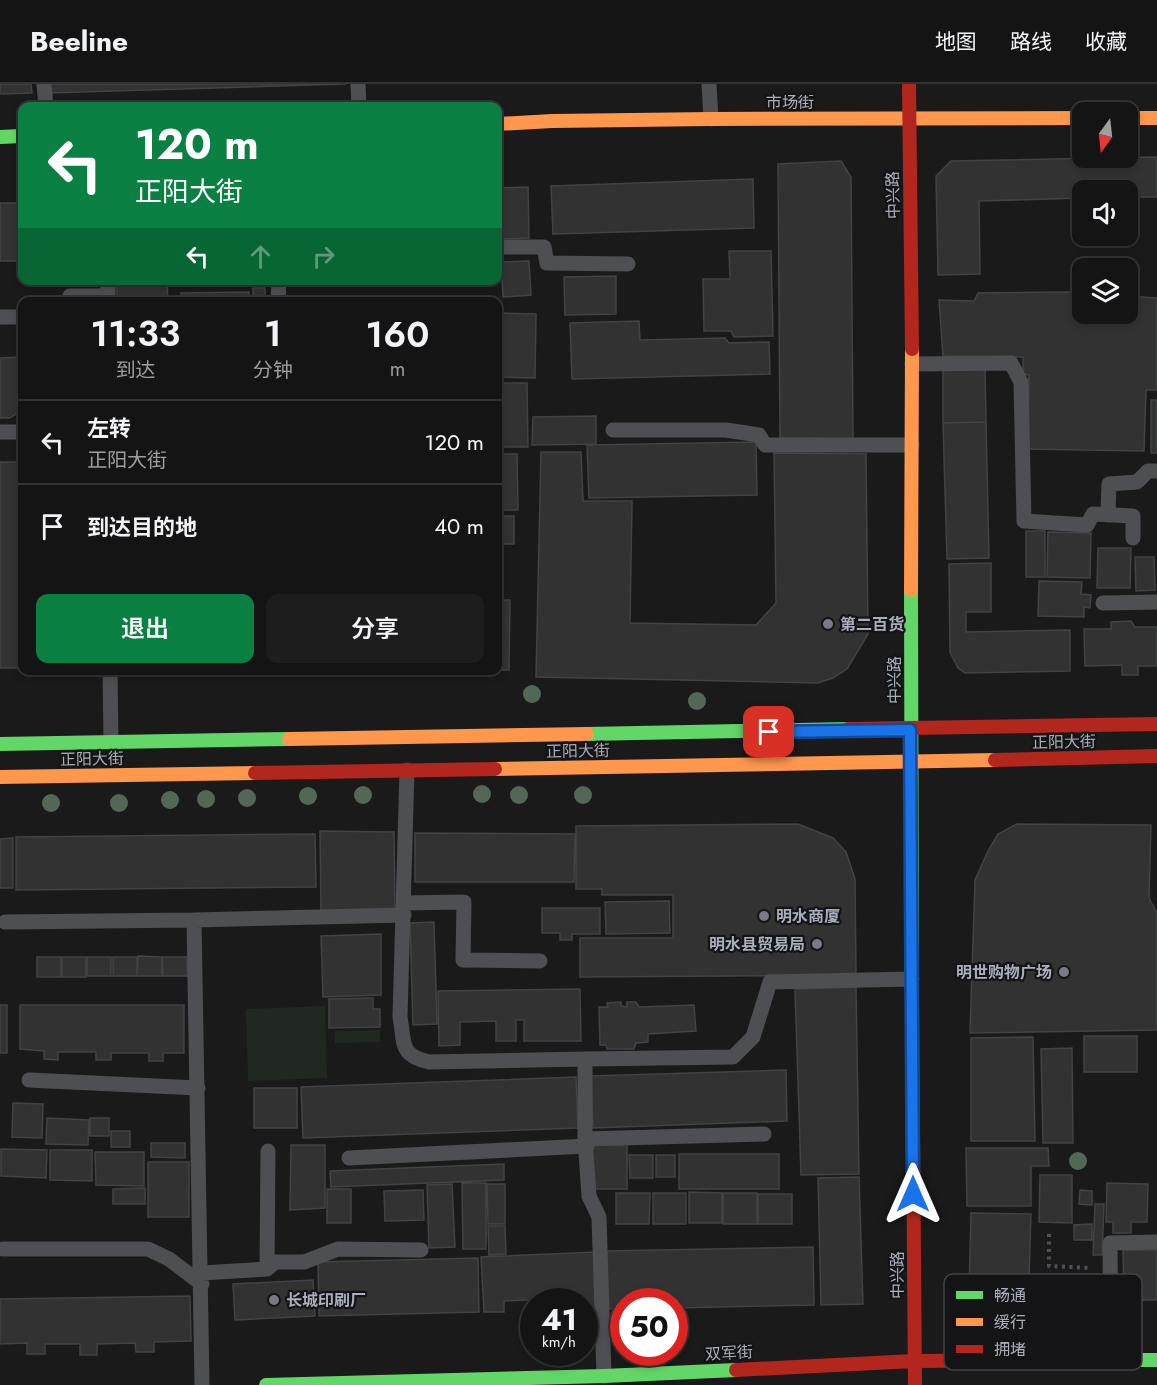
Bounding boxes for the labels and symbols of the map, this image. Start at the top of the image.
street label: 市场街 [766,91,814,114]
north arrow [1072,102,1138,168]
street label: 中兴路 [881,171,905,219]
place label: 第二百货 [840,613,904,636]
marker: 第二百货 [821,617,835,631]
street label: 中兴路 [883,656,906,704]
pin [743,706,794,757]
street label: 正阳大街 [1032,730,1096,754]
street label: 正阳大街 [546,739,610,763]
street label: 正阳大街 [60,747,124,771]
place label: 明水商厦 [776,905,840,928]
marker: 明水商厦 [757,909,771,923]
place label: 明水县贸易局 [709,933,805,956]
marker: 明水县贸易局 [810,937,824,951]
place label: 明世购物广场 [956,961,1052,984]
marker: 明世购物广场 [1057,965,1071,979]
position arrow [881,1162,945,1226]
street label: 中兴路 [886,1251,909,1299]
legend [944,1274,1142,1370]
text: 畅通 [994,1284,1026,1307]
speed limit sign: 50 [610,1288,688,1366]
place label: 长城印刷厂 [286,1289,366,1312]
marker: 长城印刷厂 [267,1293,281,1307]
text: 缓行 [994,1311,1026,1334]
text: 拥堵 [994,1338,1026,1361]
street label: 双军街 [704,1340,754,1366]

